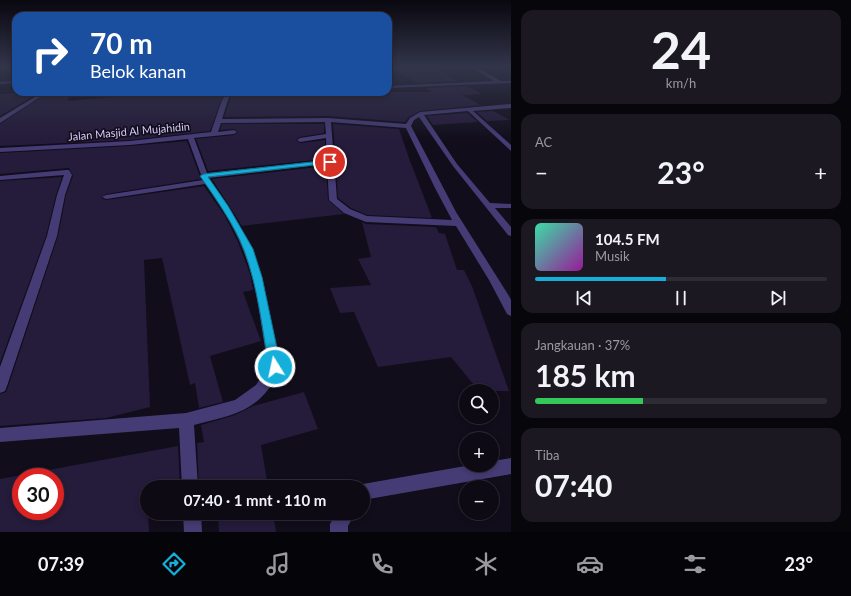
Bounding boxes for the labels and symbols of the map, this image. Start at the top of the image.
street label: Jalan Masjid Al Mujahidin [68,119,190,143]
pin [313,145,347,179]
position arrow [254,346,296,388]
speed limit sign: 30 [12,468,64,520]

